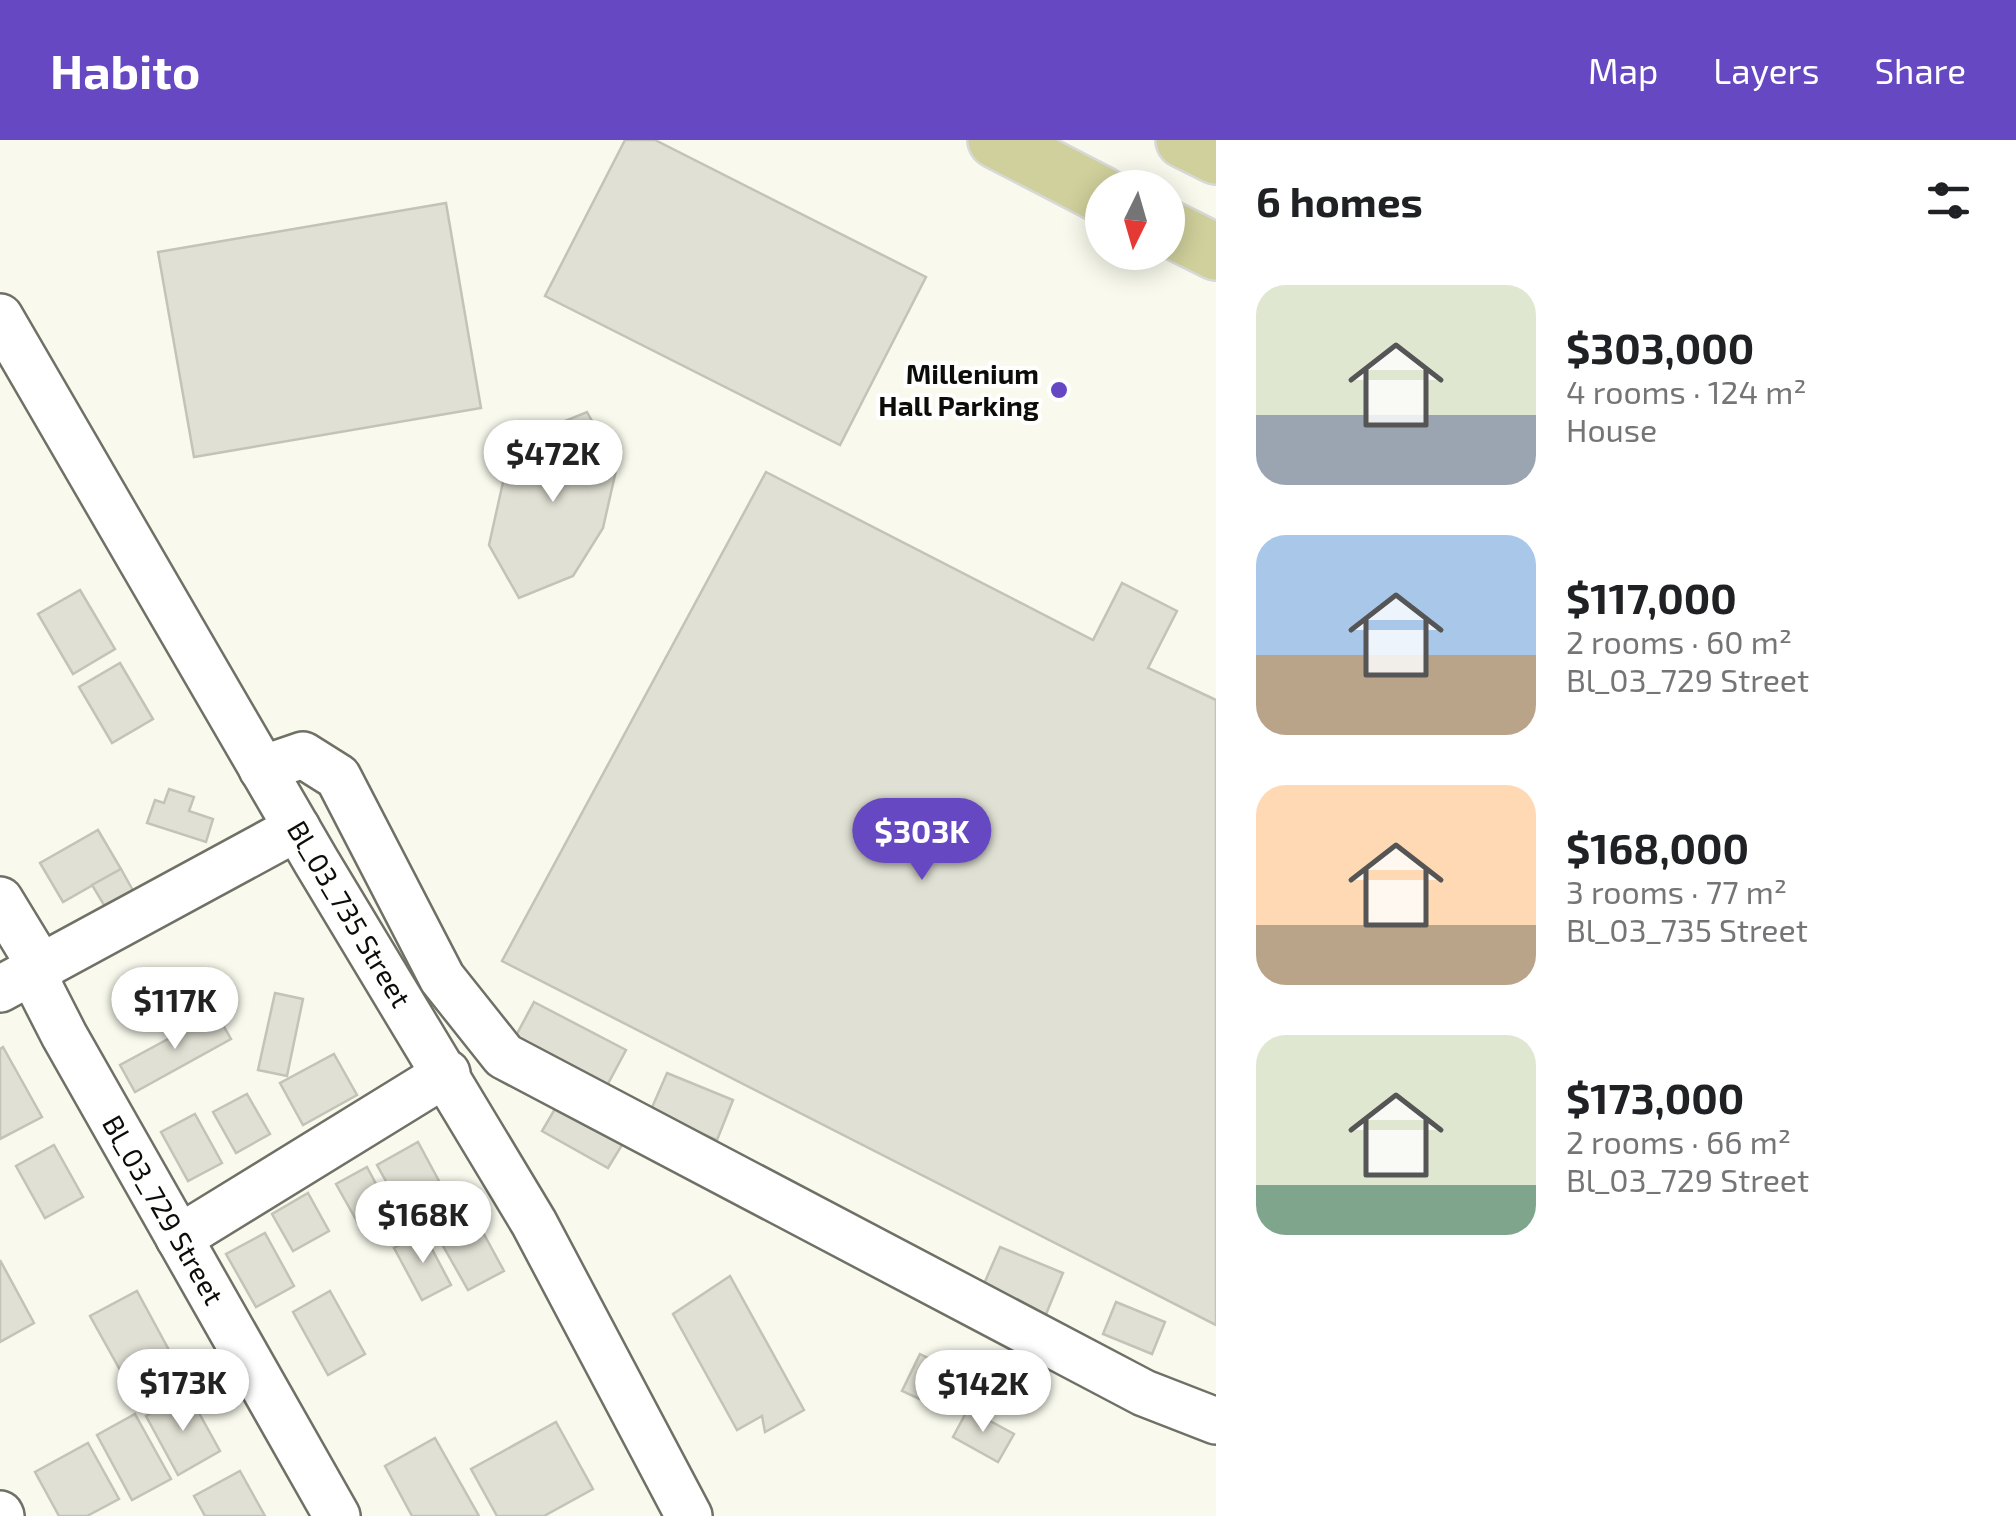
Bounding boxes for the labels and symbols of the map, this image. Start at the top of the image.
north arrow [1085,170,1185,270]
place label: Millenium Hall Parking [878,356,1039,422]
marker: Millenium Hall Parking [1048,379,1070,401]
pin: $472K [483,420,623,505]
pin: $303K [852,798,992,883]
street label: Bl_03_735 Street [281,814,419,1013]
pin: $117K [105,967,245,1052]
street label: Bl_03_729 Street [96,1109,232,1310]
pin: $168K [353,1181,493,1266]
pin: $173K [113,1349,253,1434]
pin: $142K [913,1350,1053,1435]

